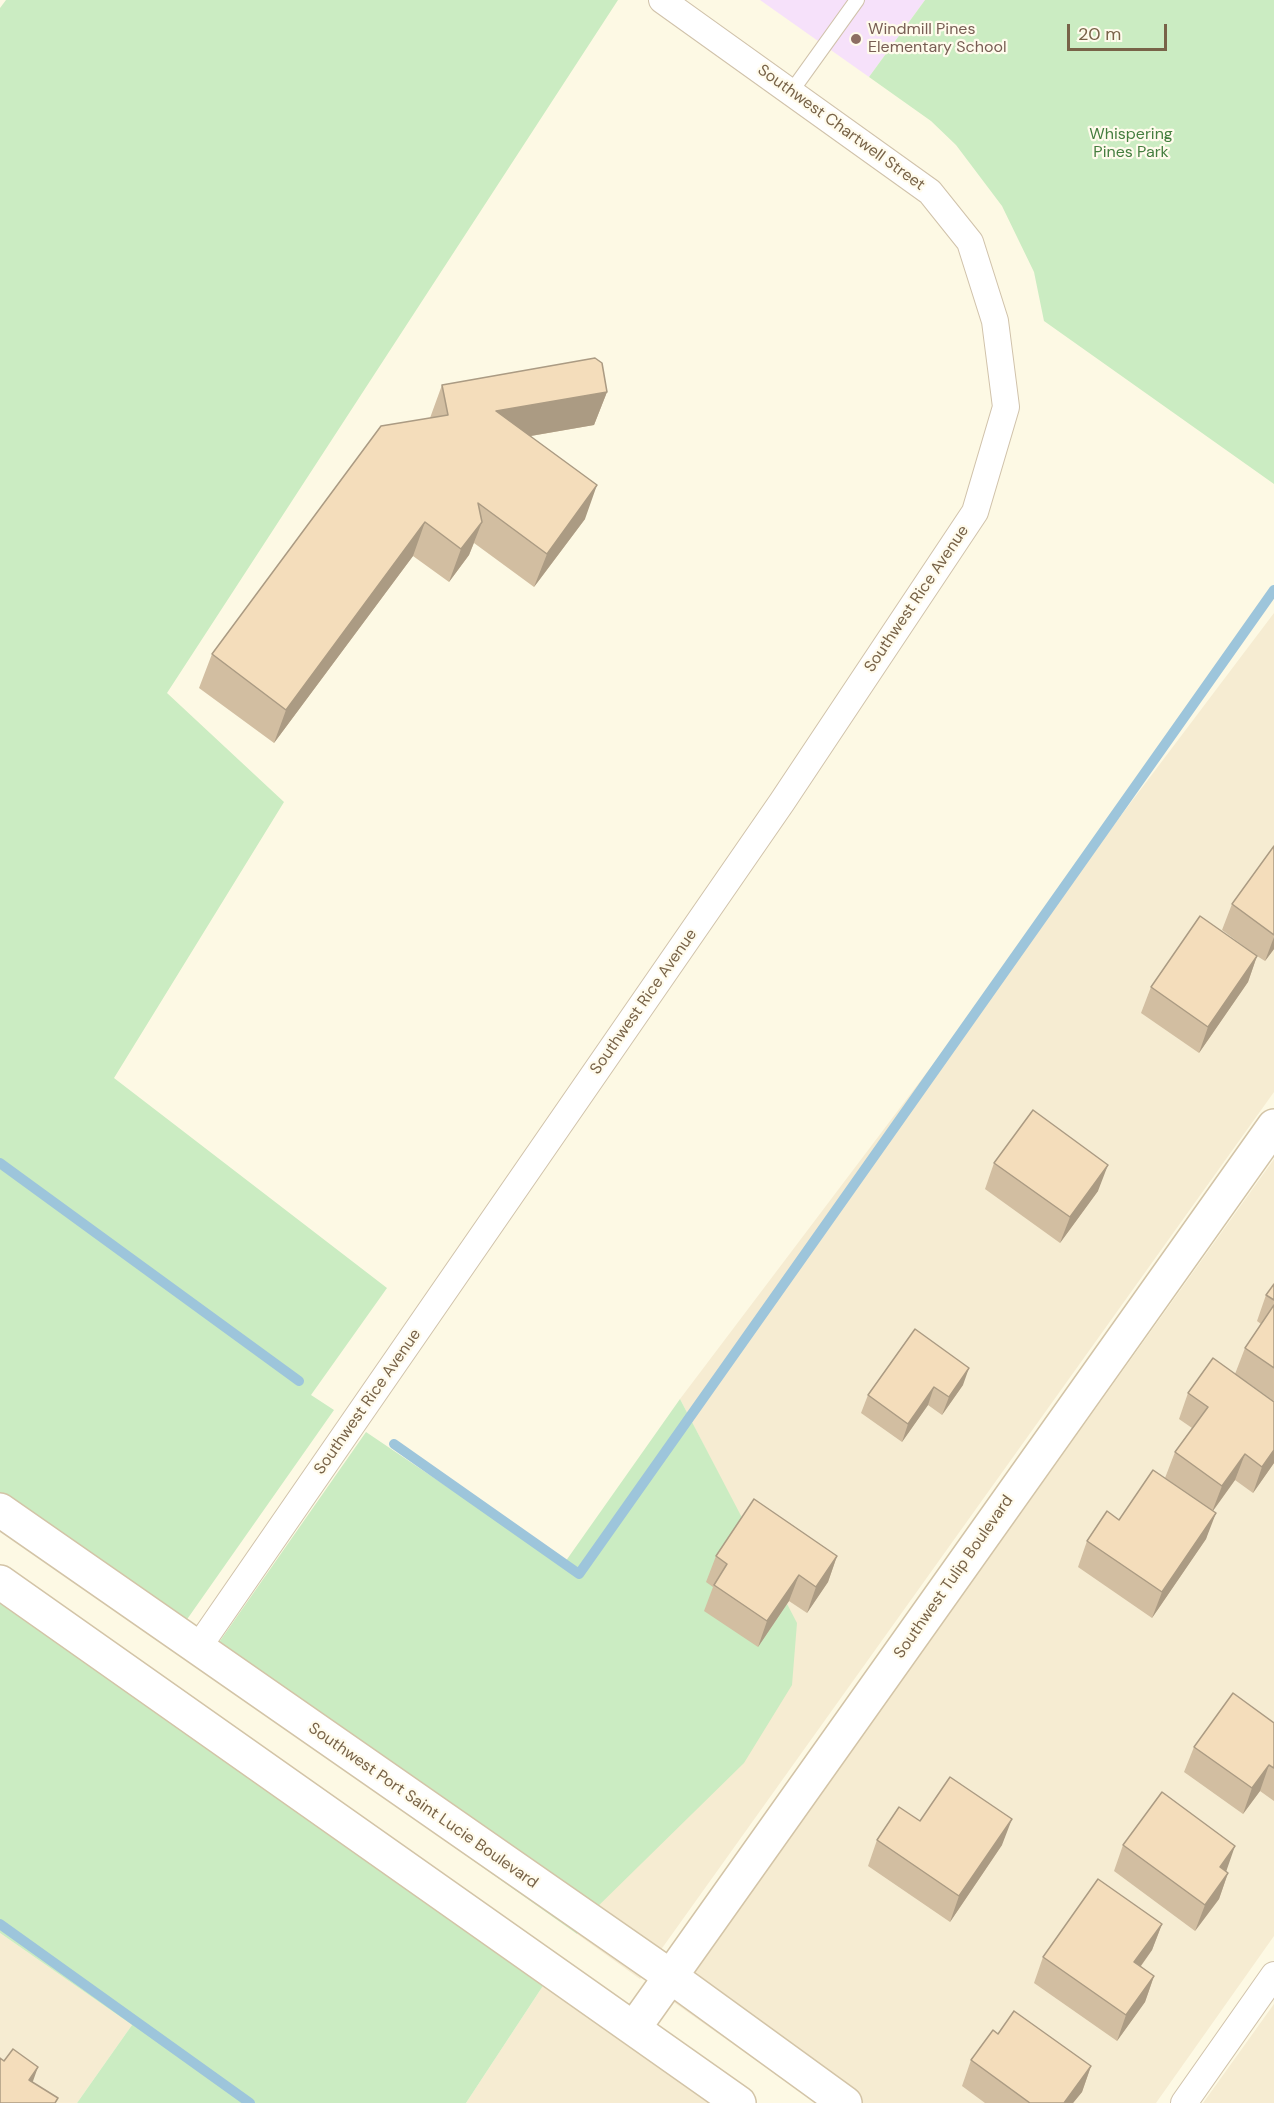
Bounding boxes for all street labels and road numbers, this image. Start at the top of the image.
street label: Southwest Chartwell Street [754,61,928,195]
street label: Southwest Rice Avenue [861,522,973,676]
street label: Southwest Rice Avenue [587,926,701,1078]
street label: Southwest Rice Avenue [311,1326,425,1478]
street label: Southwest Tulip Boulevard [890,1492,1018,1662]
street label: Southwest Port Saint Lucie Boulevard [305,1719,541,1893]

